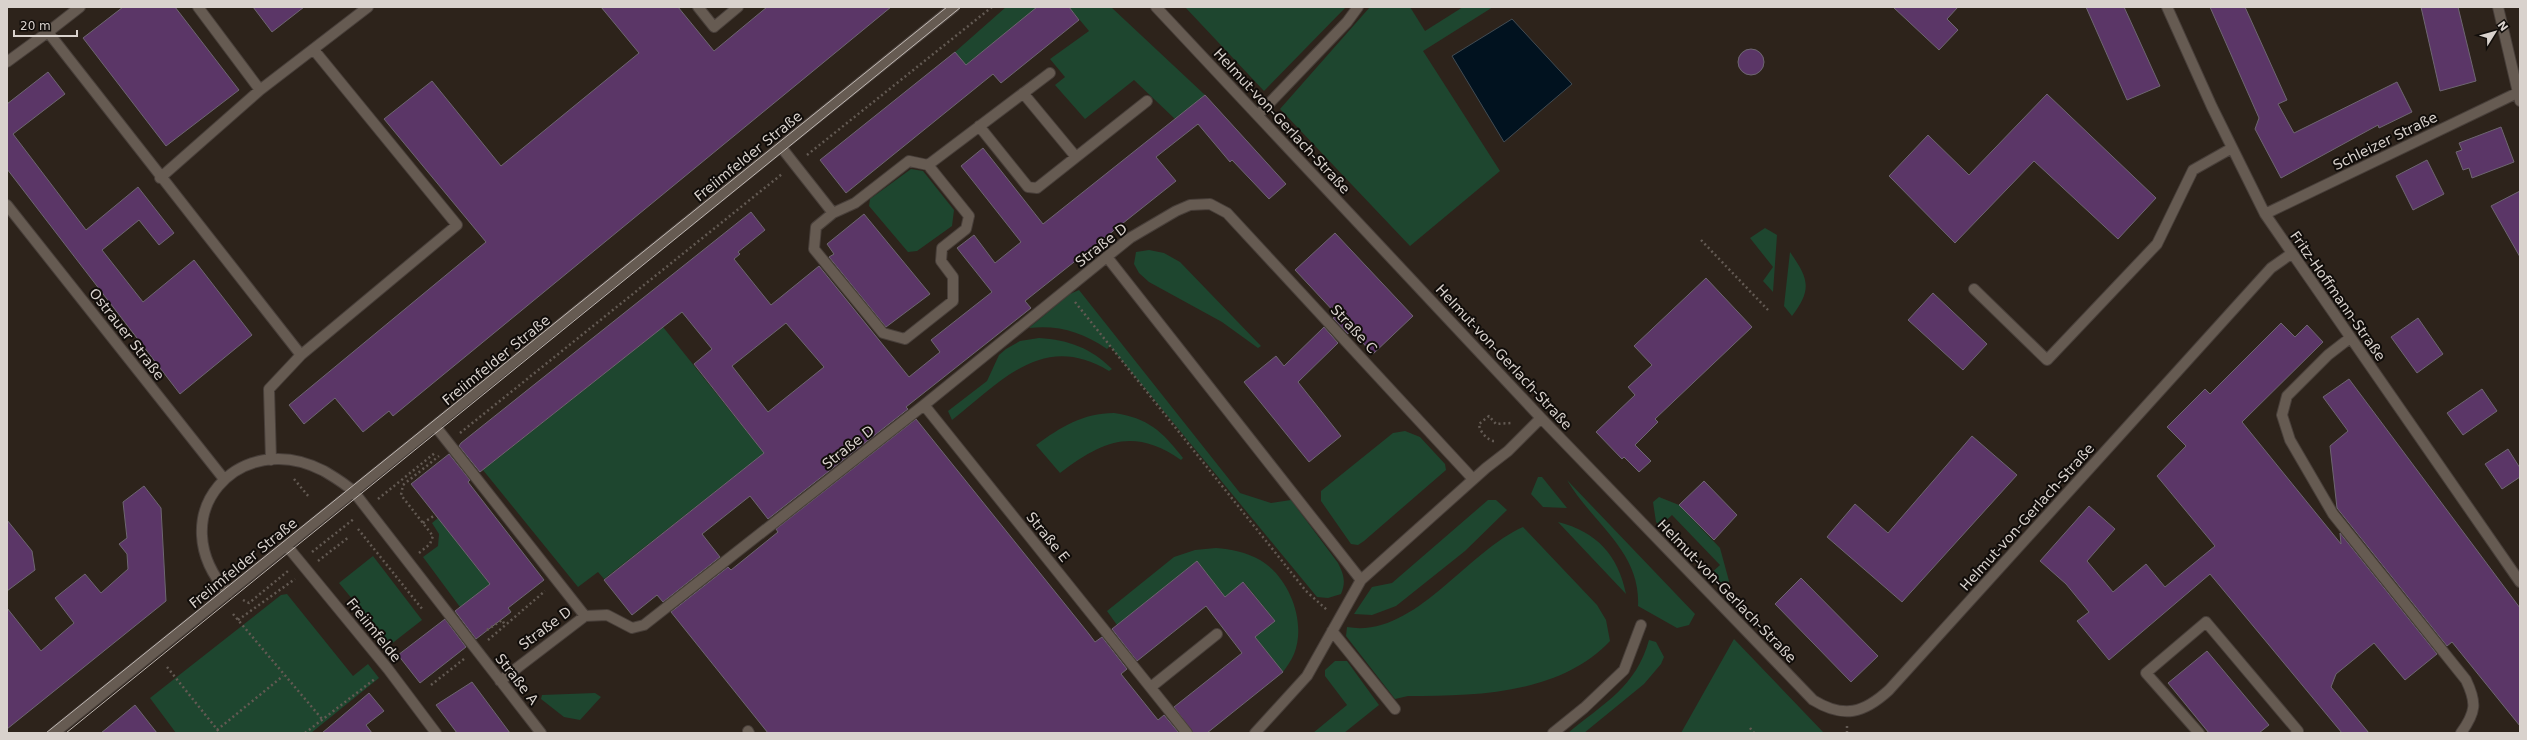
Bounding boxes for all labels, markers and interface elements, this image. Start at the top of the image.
scale bar [14,12,77,38]
north arrow [2475,12,2515,52]
text: 20 m [20,19,51,33]
text: N [2495,19,2511,34]
street label: Helmut-von-Gerlach-Straße [1211,45,1353,197]
street label: Freiimfelder Straße [691,108,805,204]
street label: Schleizer Straße [2330,109,2440,173]
street label: Straße D [1072,220,1130,270]
street label: Fritz-Hoffmann-Straße [2287,228,2389,364]
street label: Helmut-von-Gerlach-Straße [1433,281,1575,433]
street label: Ostrauer Straße [86,285,168,383]
street label: Straße C [1328,301,1381,357]
street label: Freiimfelder Straße [439,312,553,408]
street label: Straße D [819,422,877,472]
street label: Helmut-von-Gerlach-Straße [1957,440,2097,594]
street label: Straße E [1023,509,1073,565]
street label: Freiimfelder Straße [186,515,300,611]
street label: Helmut-von-Gerlach-Straße [1654,516,1800,666]
street label: Freiimfelde [343,595,405,665]
street label: Straße D [516,603,574,653]
street label: Straße A [492,650,542,708]

